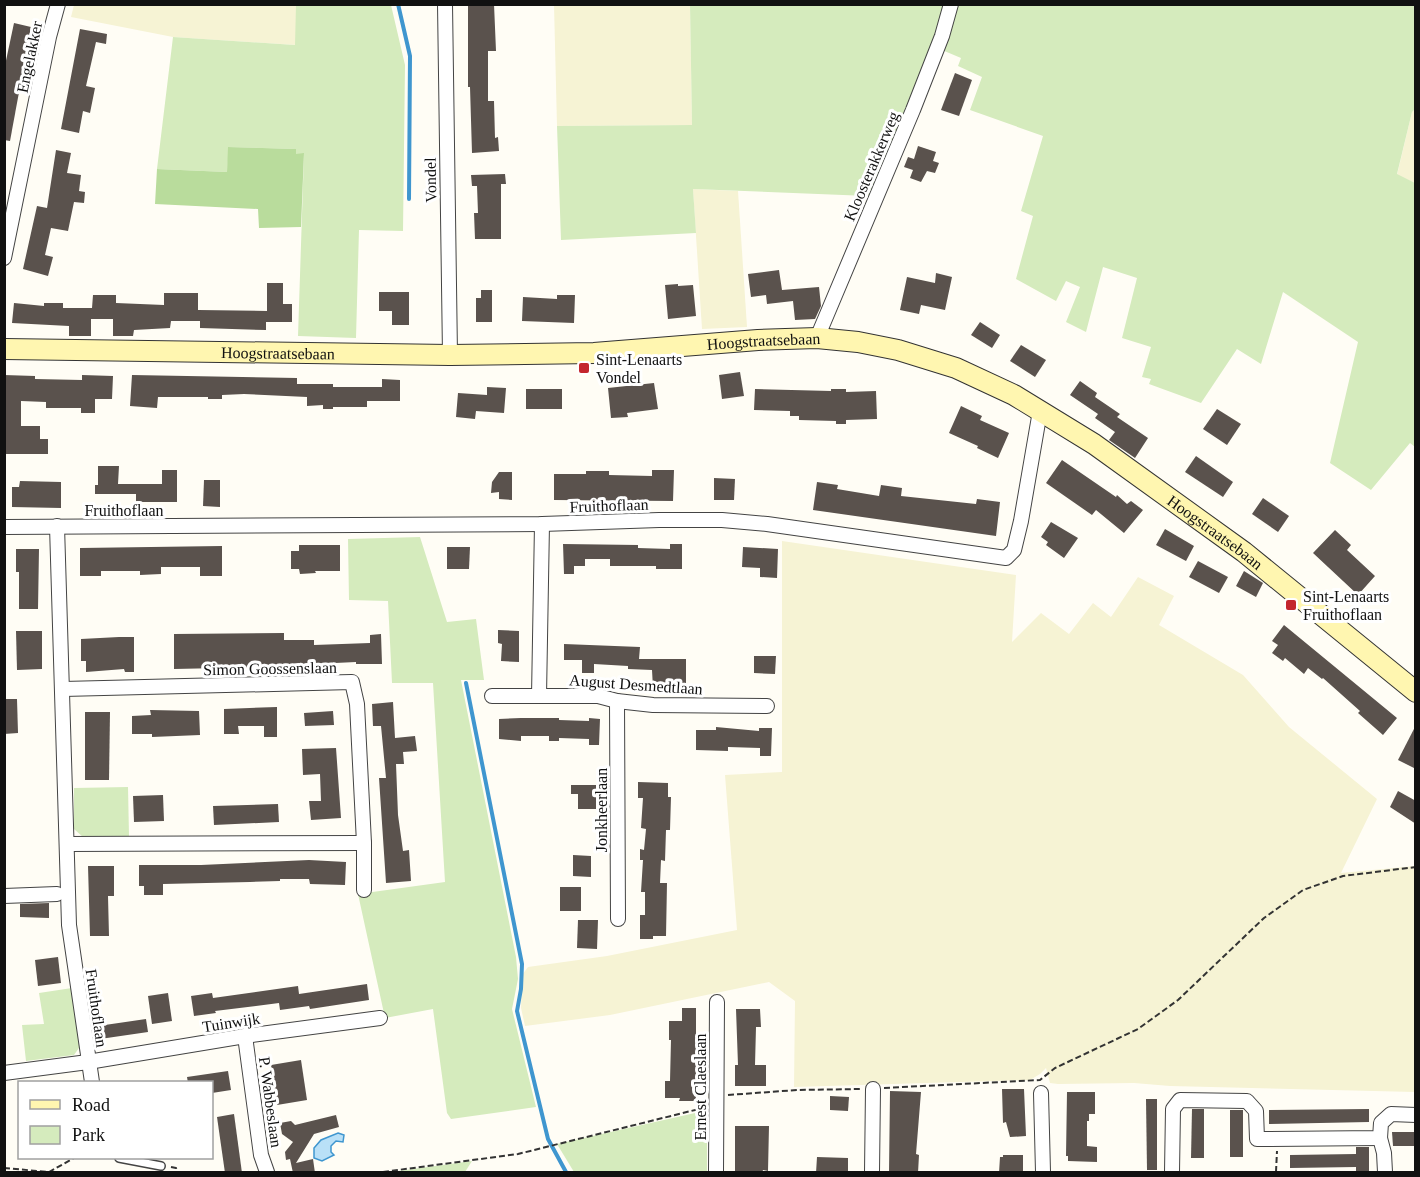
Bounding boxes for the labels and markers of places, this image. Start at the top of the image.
place label: Sint-Lenaarts Vondel [596,351,682,386]
marker: Sint-Lenaarts Vondel [577,361,591,375]
place label: Sint-Lenaarts Fruithoflaan [1303,588,1389,623]
marker: Sint-Lenaarts Fruithoflaan [1284,598,1298,612]

